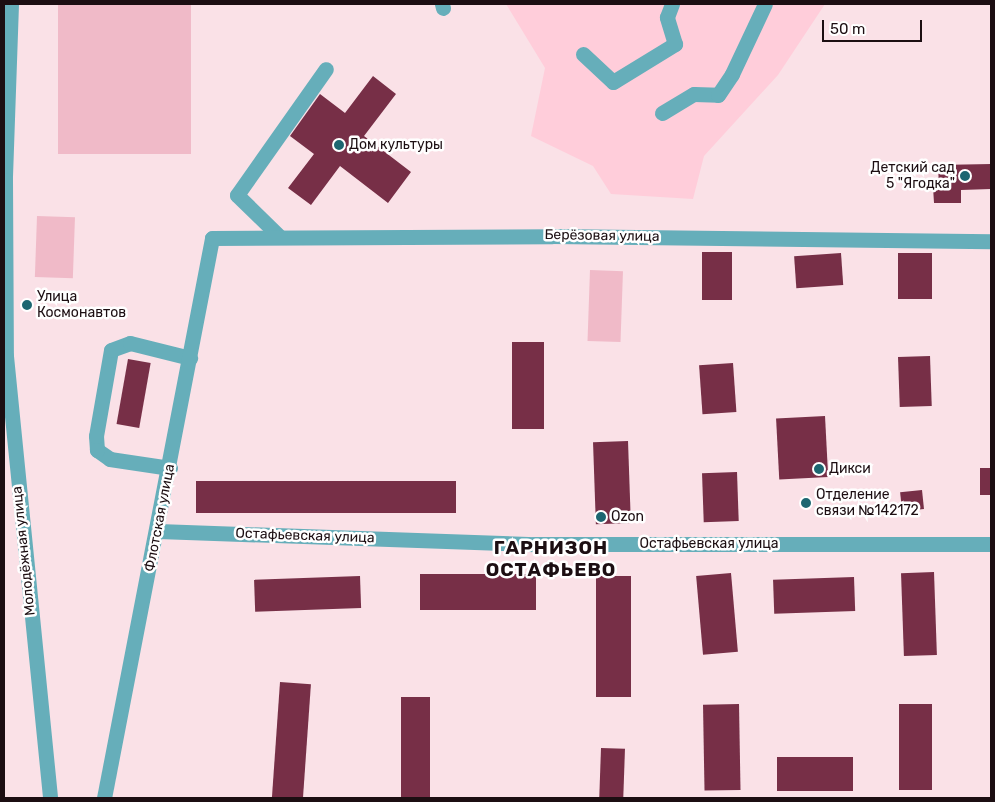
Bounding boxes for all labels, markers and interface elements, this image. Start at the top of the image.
scale bar [825,10,925,42]
text: 50 m [830,20,865,38]
place label: Дом культуры [349,137,443,153]
marker: Дом культуры [333,139,345,151]
place label: Детский сад 5 "Ягодка" [871,160,955,192]
marker: Детский сад 5 "Ягодка" [959,170,971,182]
street label: Берёзовая улица [544,227,660,245]
place label: Улица Космонавтов [37,289,126,322]
marker: Улица Космонавтов [21,299,33,311]
place label: Дикси [829,461,871,477]
street label: Флотская улица [141,463,179,573]
marker: Дикси [813,463,825,475]
street label: Молодёжная улица [9,485,39,617]
place label: Отделение связи №142172 [816,487,919,520]
marker: Отделение связи №142172 [800,497,812,509]
place label: Ozon [611,509,644,525]
marker: Ozon [595,511,607,523]
street label: Остафьевская улица [235,525,375,547]
street label: Остафьевская улица [639,536,779,552]
district label: ГАРНИЗОН ОСТАФЬЕВО [485,537,617,581]

